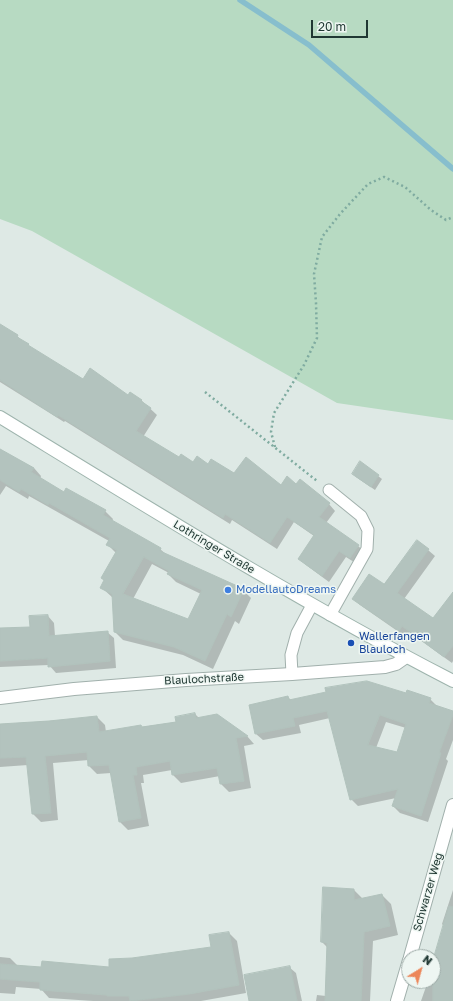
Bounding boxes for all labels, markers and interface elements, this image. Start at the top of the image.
scale bar [313,12,370,38]
text: 20 m [318,19,346,34]
street label: Lothringer Straße [171,518,257,576]
place label: ModellautoDreams [236,583,336,597]
marker: ModellautoDreams [223,585,233,595]
place label: Wallerfangen Blauloch [359,630,430,656]
marker: Wallerfangen Blauloch [346,638,356,648]
street label: Blaulochstraße [164,670,244,688]
street label: Schwarzer Weg [410,851,446,933]
north arrow [401,949,441,989]
text: N [421,952,435,968]

